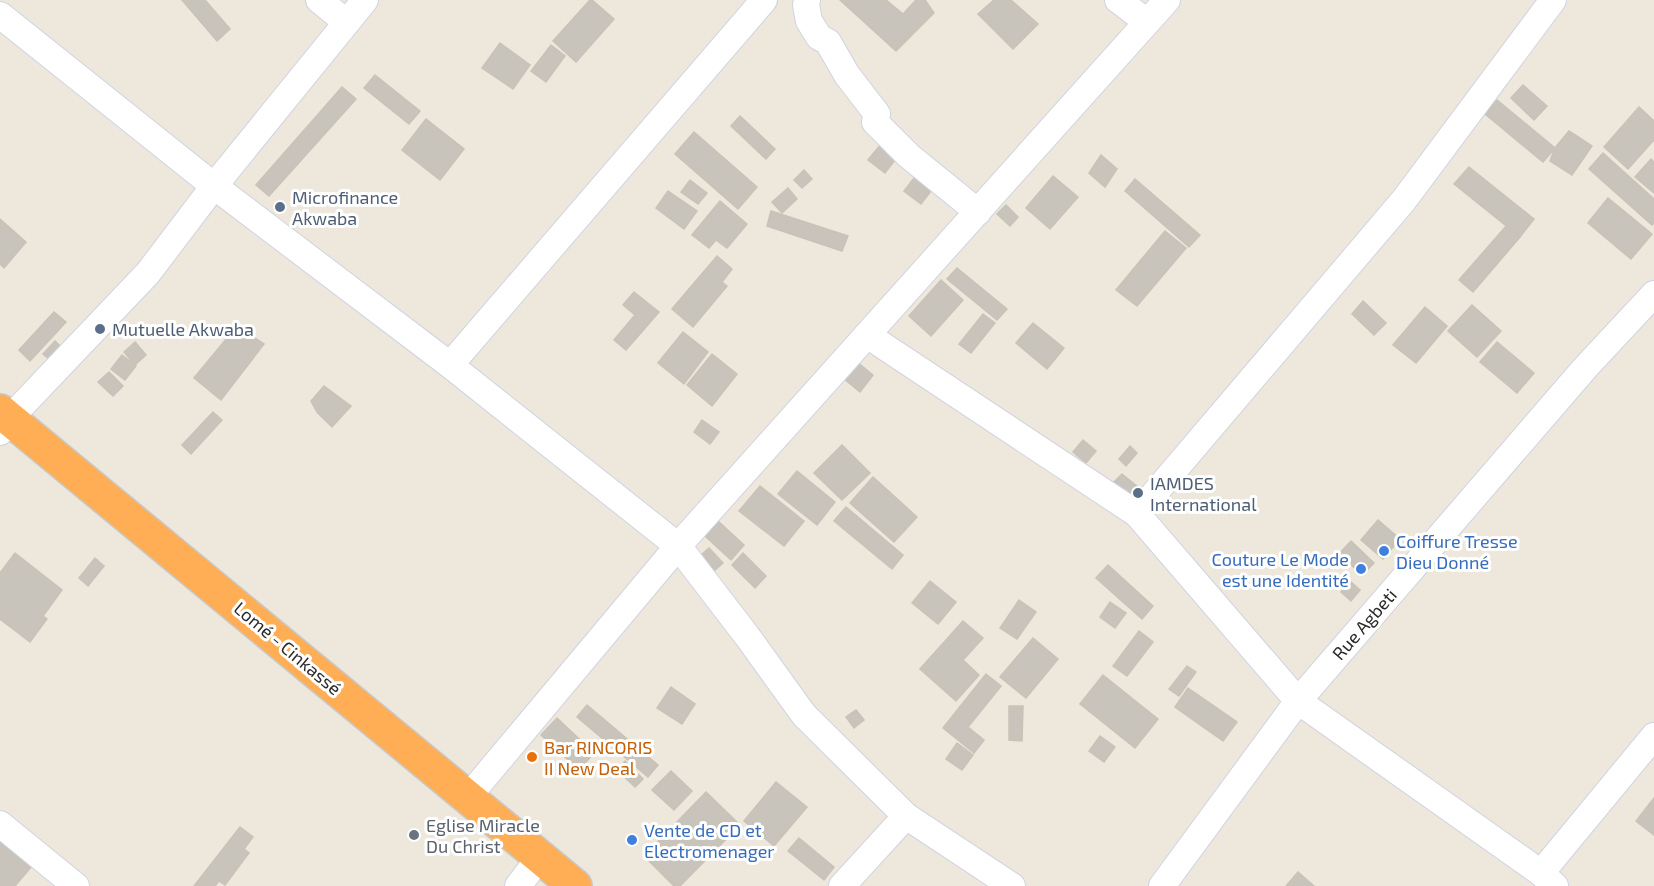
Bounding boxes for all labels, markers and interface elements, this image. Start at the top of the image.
place label: Microfinance Akwaba [292,186,398,229]
marker: Microfinance Akwaba [273,200,287,214]
place label: Mutuelle Akwaba [112,318,254,340]
marker: Mutuelle Akwaba [93,322,107,336]
place label: IAMDES International [1150,472,1257,515]
marker: IAMDES International [1131,486,1145,500]
place label: Coiffure Tresse Dieu Donné [1396,530,1518,573]
marker: Coiffure Tresse Dieu Donné [1377,544,1391,558]
place label: Couture Le Mode est une Identité [1212,548,1349,591]
marker: Couture Le Mode est une Identité [1354,562,1368,576]
street label: Rue Agbeti [1327,584,1401,664]
street label: Lomé - Cinkassé [230,597,346,699]
place label: Bar RINCORIS II New Deal [544,736,652,779]
marker: Bar RINCORIS II New Deal [525,750,539,764]
place label: Eglise Miracle Du Christ [426,814,540,857]
place label: Vente de CD et Electromenager [644,819,775,862]
marker: Eglise Miracle Du Christ [407,828,421,842]
marker: Vente de CD et Electromenager [625,833,639,847]

